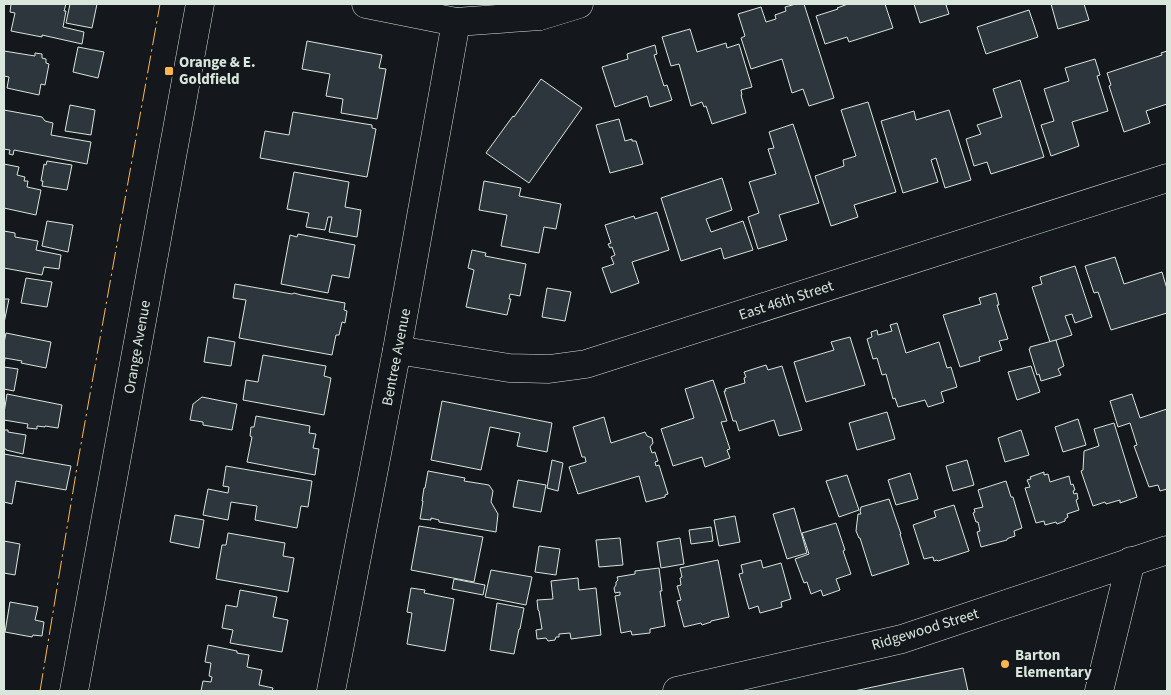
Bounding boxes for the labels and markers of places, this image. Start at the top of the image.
place label: Orange & E. Goldfield [179,52,256,90]
marker: Orange & E. Goldfield [163,65,175,77]
place label: Barton Elementary [1015,645,1092,683]
marker: Barton Elementary [999,658,1011,670]

